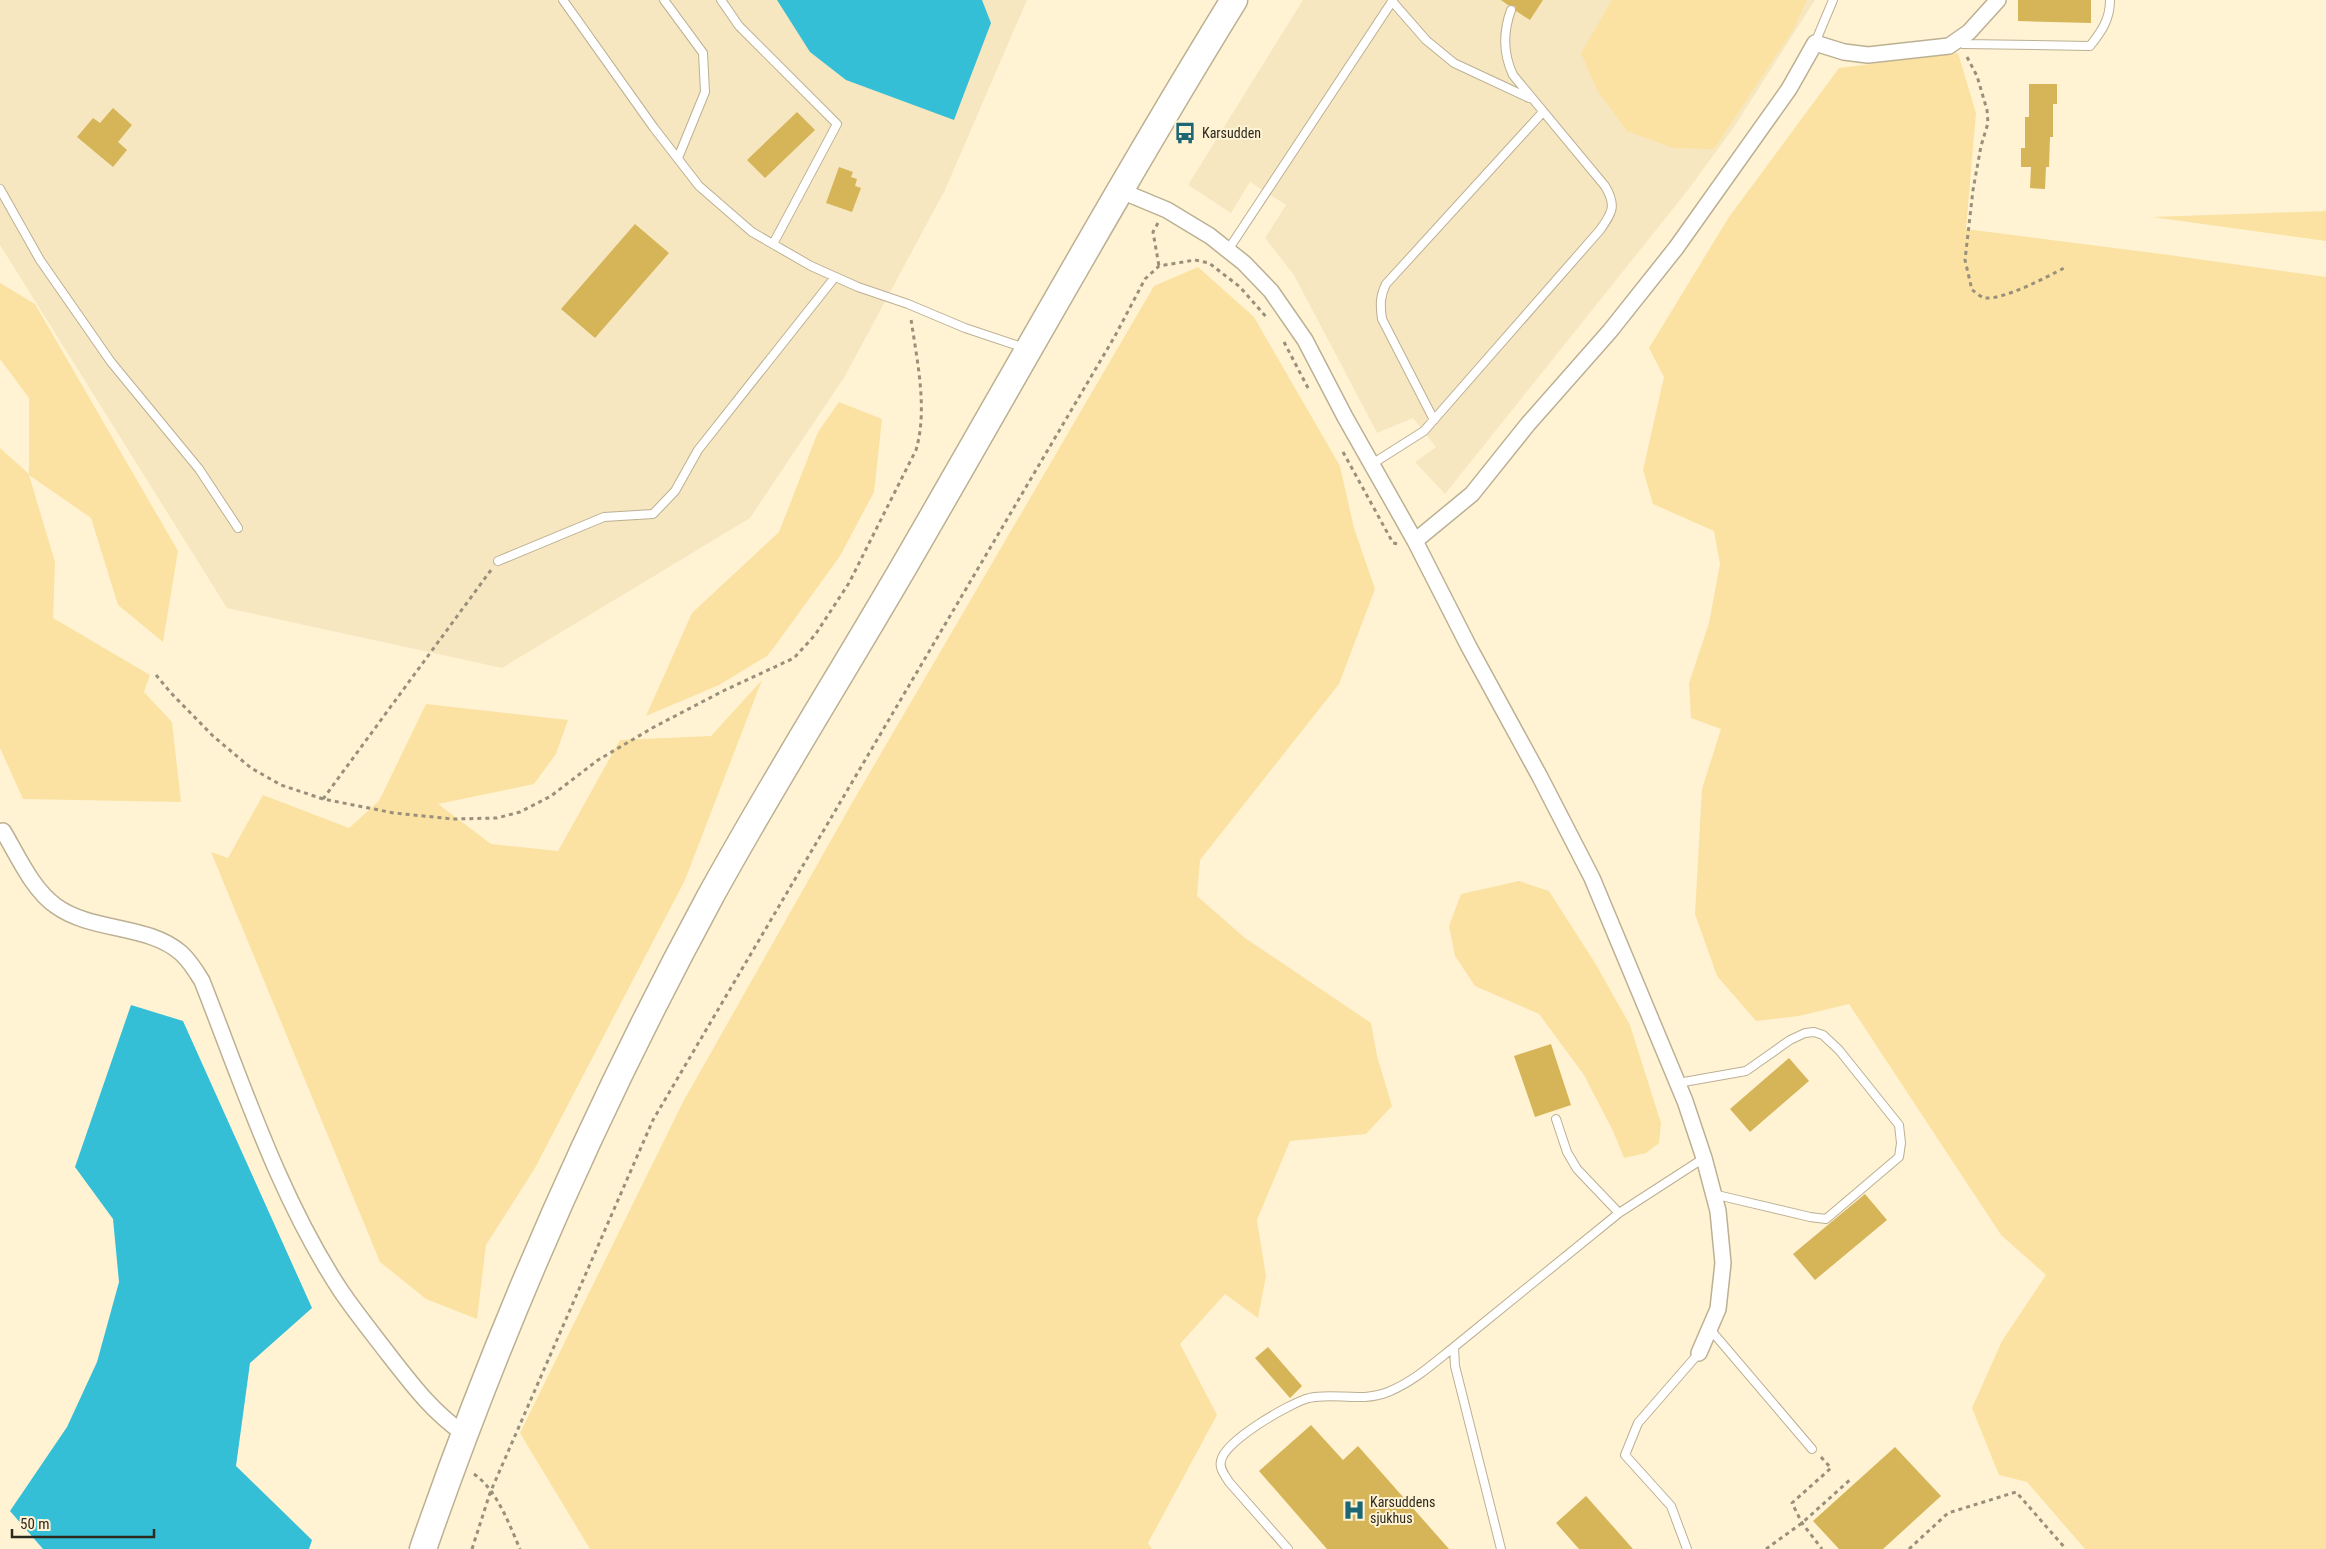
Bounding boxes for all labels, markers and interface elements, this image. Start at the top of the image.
bus stop icon: Karsudden [1172,120,1198,146]
place label: Karsudden [1202,125,1261,141]
place label: Karsuddens sjukhus [1370,1494,1435,1526]
hospital icon: Karsuddens sjukhus [1341,1497,1367,1523]
scale bar [12,1506,155,1538]
text: 50 m [20,1515,50,1533]

